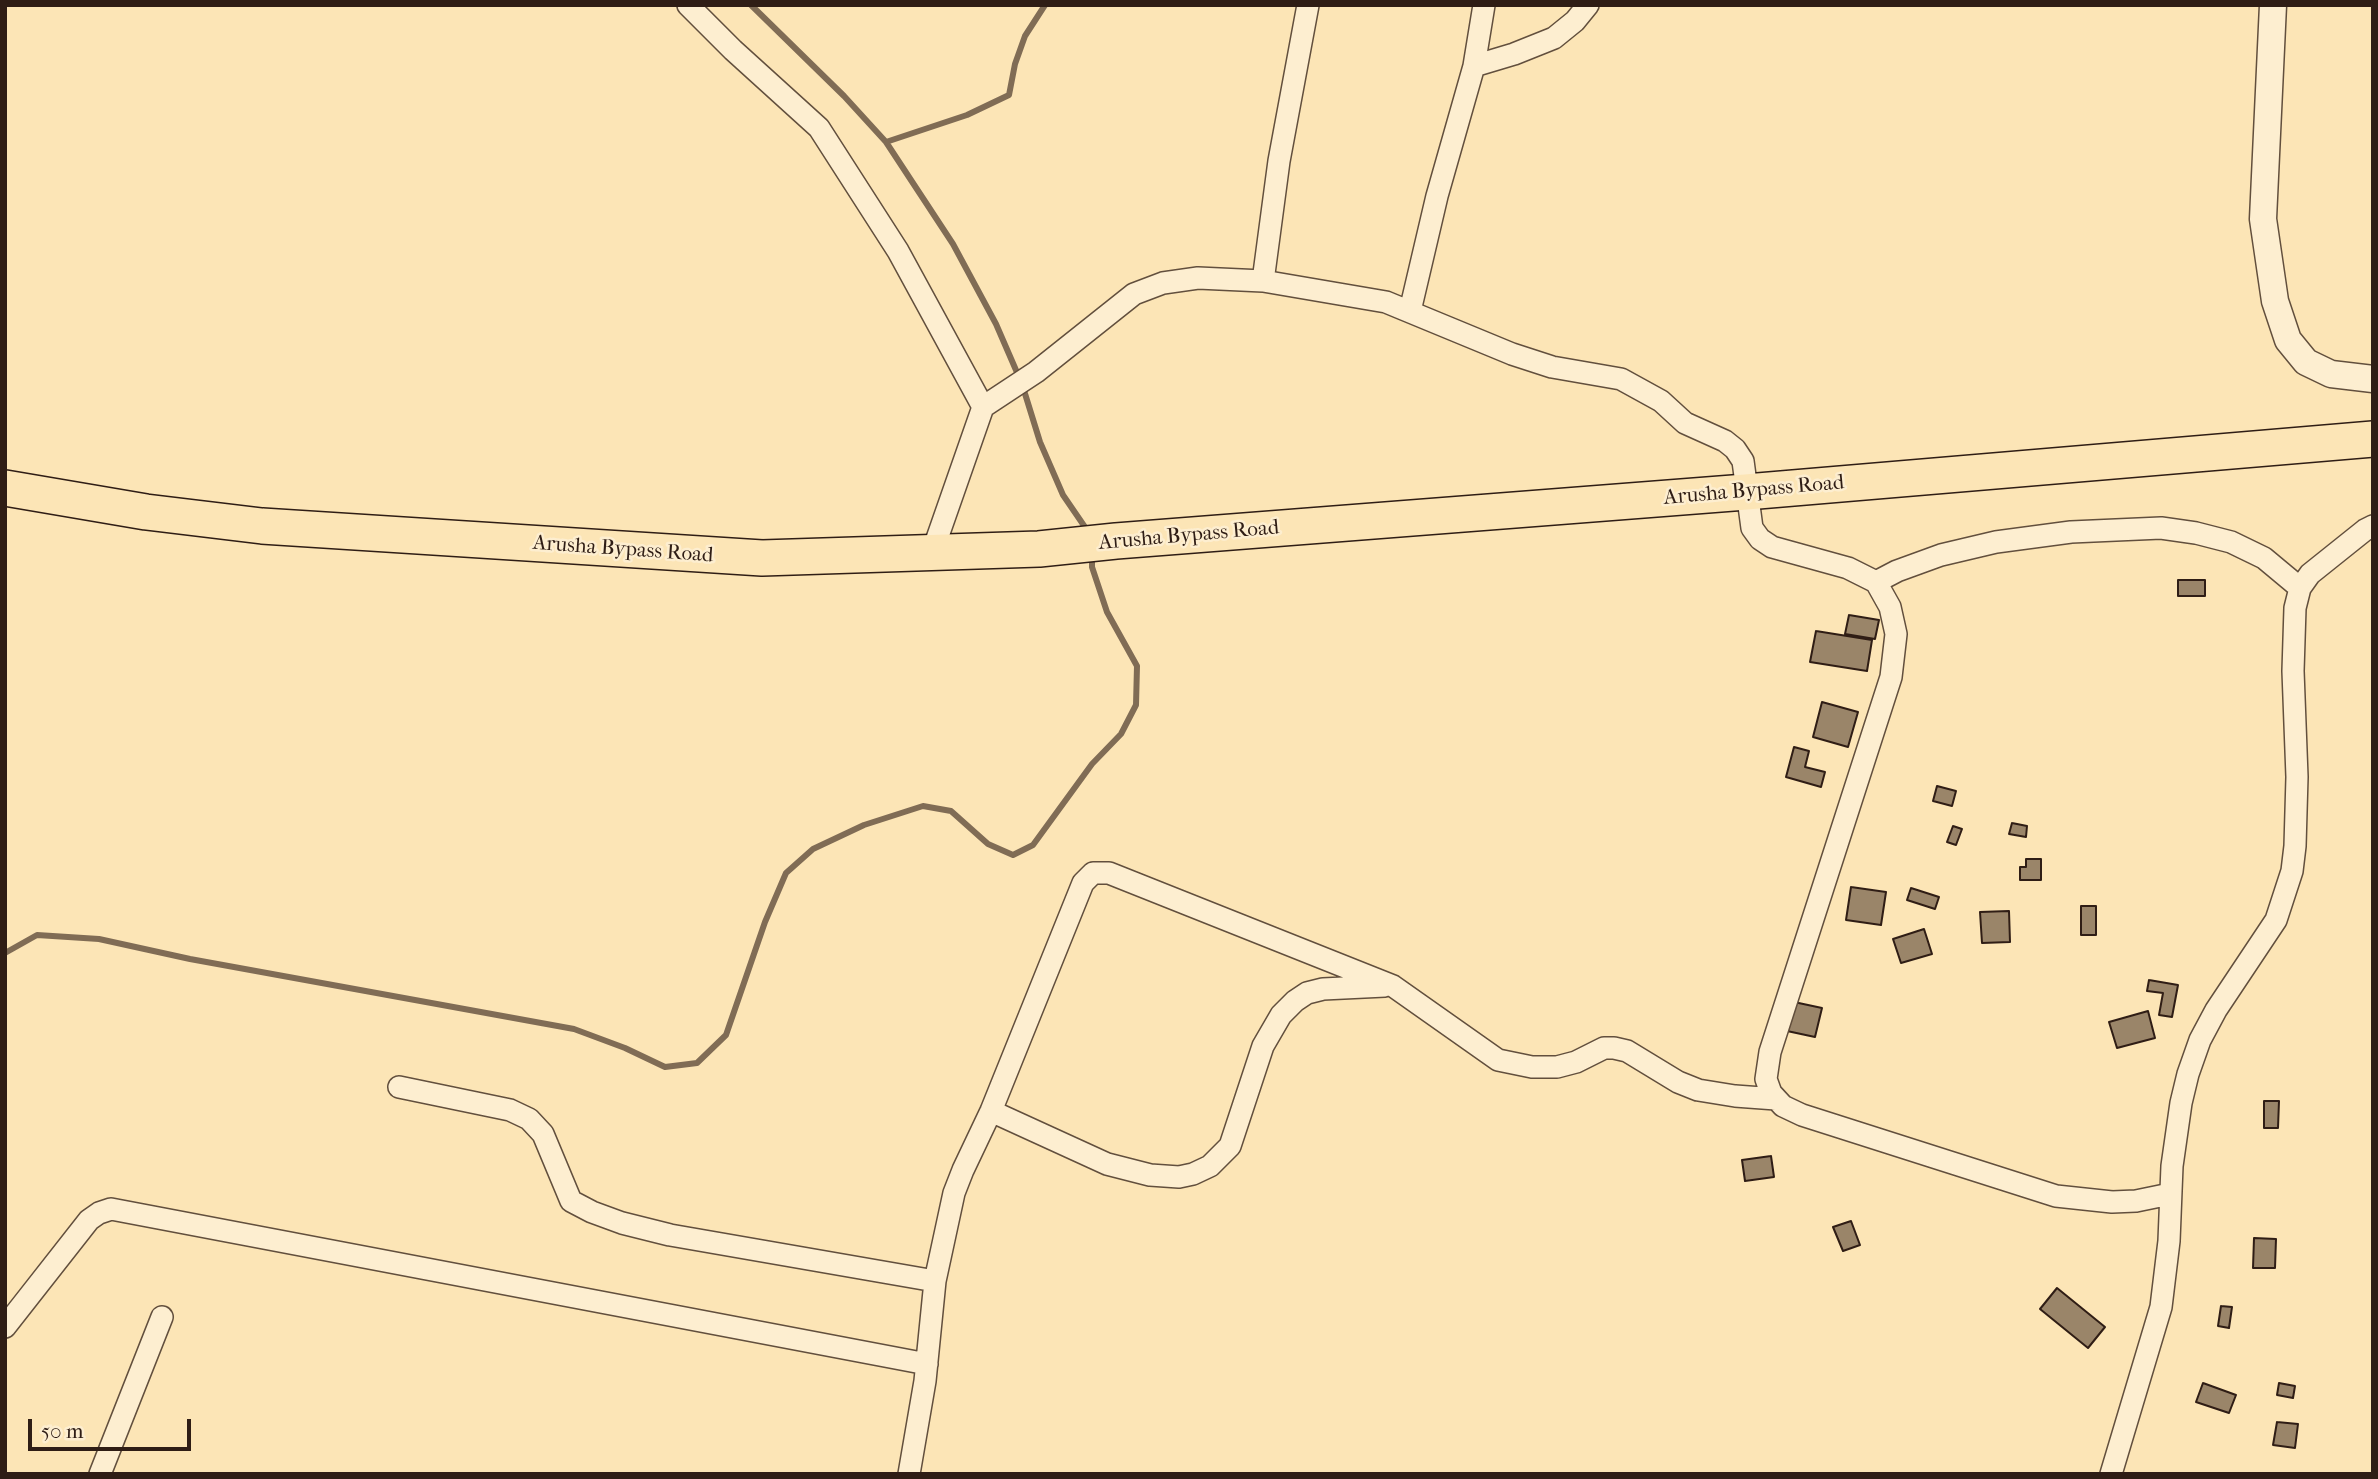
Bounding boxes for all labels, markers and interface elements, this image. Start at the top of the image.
street label: Arusha Bypass Road [1663,471,1845,511]
street label: Arusha Bypass Road [1098,516,1280,556]
street label: Arusha Bypass Road [532,531,714,569]
scale bar [32,1406,194,1450]
text: 50 m [41,1419,84,1443]

